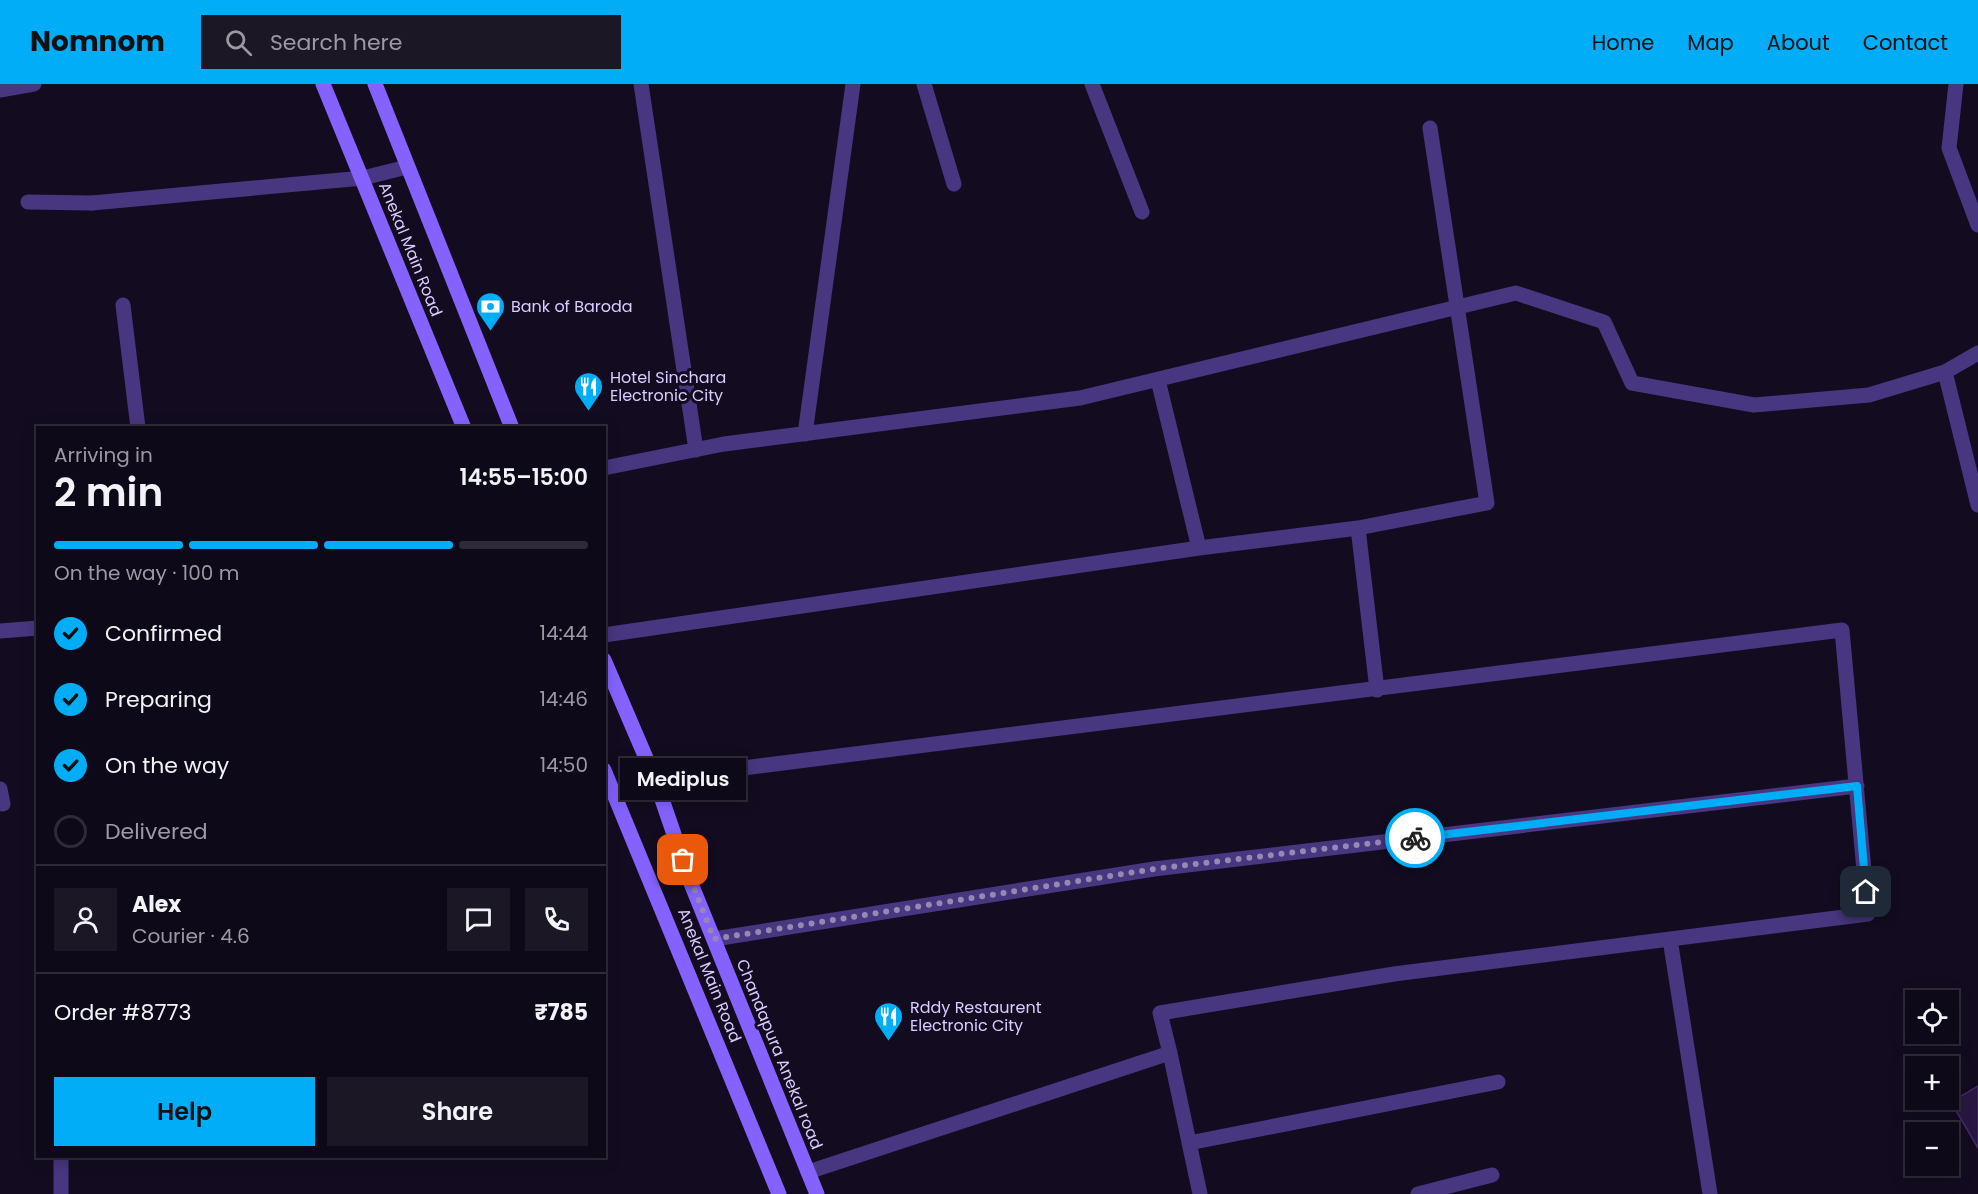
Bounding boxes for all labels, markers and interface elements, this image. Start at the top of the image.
search box [201,15,621,69]
text: Nomnom [30,22,165,61]
icon: search [222,26,255,59]
text: Search here [270,27,402,58]
text: Home [1592,28,1654,57]
text: Map [1687,28,1734,57]
text: About [1767,28,1830,57]
text: Contact [1863,28,1948,57]
street label: Anekal Main Road [373,179,448,320]
bank icon: Bank of Baroda [474,290,506,332]
place label: Bank of Baroda [511,295,633,318]
place label: Hotel Sinchara Electronic City [610,366,726,407]
restaurant icon: Hotel Sinchara Electronic City [573,370,605,412]
text: Arriving in [54,441,153,469]
text: 14:55–15:00 [460,462,588,493]
text: 2 min [54,465,163,520]
text: On the way · 100 m [54,559,239,587]
icon: check [54,617,87,650]
text: Confirmed [105,618,222,649]
text: 14:44 [540,619,588,647]
icon: check [54,683,87,716]
text: Preparing [105,684,212,715]
text: 14:46 [539,685,588,713]
icon: check [54,749,87,782]
text: On the way [105,750,229,781]
text: 14:50 [540,751,588,779]
callout: Mediplus [620,758,746,800]
text: Mediplus [637,765,729,793]
courier [1385,808,1445,868]
text: Delivered [105,816,208,847]
icon: bike [1399,822,1432,855]
pin [657,834,708,885]
icon: bag [666,843,699,876]
pin [1840,866,1891,917]
icon: home [1849,875,1882,908]
button: person [54,888,117,951]
button: chat [447,888,510,951]
button: phone [525,888,588,951]
text: Alex [132,889,181,920]
street label: Anekal Main Road [672,905,747,1046]
text: Courier · 4.6 [132,922,250,950]
street label: Chandapura Anekal road [731,956,828,1153]
map controls [1905,990,1959,1176]
button: locate [1905,990,1959,1044]
place label: Rddy Restaurent Electronic City [910,996,1042,1037]
text: Order #8773 [54,997,191,1028]
text: ₹785 [535,997,588,1028]
restaurant icon: Rddy Restaurent Electronic City [873,1000,905,1042]
button: + [1905,1056,1959,1110]
button: Help [54,1077,315,1146]
button: Share [327,1077,588,1146]
button: − [1905,1122,1959,1176]

